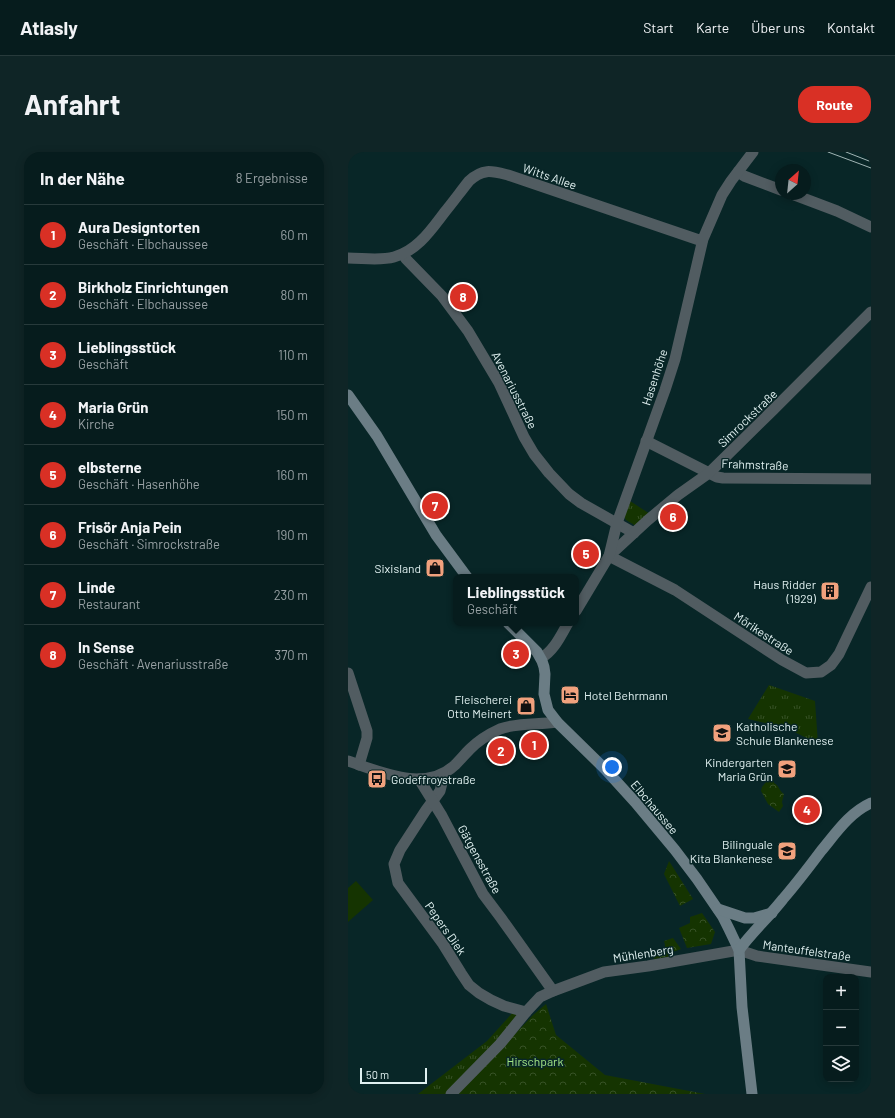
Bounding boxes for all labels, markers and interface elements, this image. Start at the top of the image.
text: Atlasly [20,16,78,39]
text: Start [643,19,674,36]
text: Karte [696,19,729,36]
text: Über uns [751,19,805,36]
text: Kontakt [827,19,875,36]
button: Route [798,86,871,123]
text: Anfahrt [24,87,120,121]
street label: Witts Allee [521,160,579,192]
north arrow [775,164,811,200]
text: In der Nähe [40,168,125,188]
text: 8 Ergebnisse [236,170,308,186]
text: Aura Designtorten [78,218,200,236]
text: 1 [51,227,55,243]
text: 60 m [281,227,308,243]
text: Geschäft · Elbchaussee [78,236,208,252]
text: Birkholz Einrichtungen [78,278,228,296]
pin: 8 [450,282,476,312]
text: 2 [49,287,57,303]
text: 80 m [281,287,308,303]
text: Geschäft · Elbchaussee [78,296,208,312]
text: Lieblingsstück [78,338,176,356]
text: 3 [49,347,57,363]
text: 110 m [278,347,308,363]
street label: Hasenhöhe [638,347,670,407]
street label: Avenariusstraße [490,349,540,431]
text: Geschäft [78,356,129,372]
street label: Simrockstraße [715,386,779,450]
text: Maria Grün [78,398,148,416]
text: 4 [49,407,57,423]
text: 150 m [276,407,308,423]
text: Kirche [78,416,115,432]
street label: Frahmstraße [721,456,789,472]
text: elbsterne [78,458,142,476]
text: 5 [49,467,57,483]
text: 160 m [276,467,308,483]
text: Geschäft · Hasenhöhe [78,476,200,492]
pin: 7 [422,491,448,521]
pin: 6 [660,502,686,532]
text: Frisör Anja Pein [78,518,182,536]
text: 6 [50,527,56,543]
text: 190 m [276,527,308,543]
text: Geschäft · Simrockstraße [78,536,220,552]
pin: 5 [573,539,599,569]
shop icon: Sixisland [424,557,446,579]
place label: Sixisland [375,561,421,575]
popup [453,574,579,626]
place label: Haus Ridder (1929) [753,577,817,605]
text: Linde [78,578,115,596]
building icon: Haus Ridder (1929) [819,580,841,602]
text: Lieblingsstück [467,583,565,601]
text: 7 [50,587,56,603]
text: 230 m [274,587,308,603]
text: Restaurant [78,596,140,612]
text: Geschäft [467,601,518,617]
street label: Mörikestraße [732,609,796,657]
text: In Sense [78,638,134,656]
pin: 3 [503,639,529,669]
text: 8 [49,647,57,663]
text: 370 m [274,647,308,663]
text: Geschäft · Avenariusstraße [78,656,228,672]
hotel icon: Hotel Behrmann [559,684,581,706]
place label: Hotel Behrmann [584,688,668,702]
place label: Fleischerei Otto Meinert [447,692,512,720]
shop icon: Fleischerei Otto Meinert [515,695,537,717]
place label: Katholische Schule Blankenese [736,719,834,747]
school or university icon: Katholische Schule Blankenese [711,722,733,744]
pin: 1 [521,730,547,760]
pin: 2 [488,736,514,766]
place label: Kindergarten Maria Grün [705,755,773,783]
your location [602,757,622,777]
school or university icon: Kindergarten Maria Grün [776,758,798,780]
bus stop icon: Godeffroystraße [366,768,388,790]
place label: Godeffroystraße [391,772,476,786]
street label: Elbchaussee [628,777,682,837]
pin: 4 [794,795,820,825]
street label: Gätgensstraße [455,822,505,896]
place label: Bilinguale Kita Blankenese [690,837,773,865]
school or university icon: Bilinguale Kita Blankenese [776,840,798,862]
street label: Pepers Diek [423,899,469,957]
street label: Manteuffelstraße [762,937,852,963]
street label: Mühlenberg [612,941,674,965]
map controls [823,974,859,1082]
button: + [823,974,859,1010]
button: − [823,1010,859,1046]
button: layers [823,1046,859,1082]
park label: Hirschpark [507,1054,563,1068]
scale bar [360,1066,427,1085]
text: 50 m [366,1068,389,1081]

